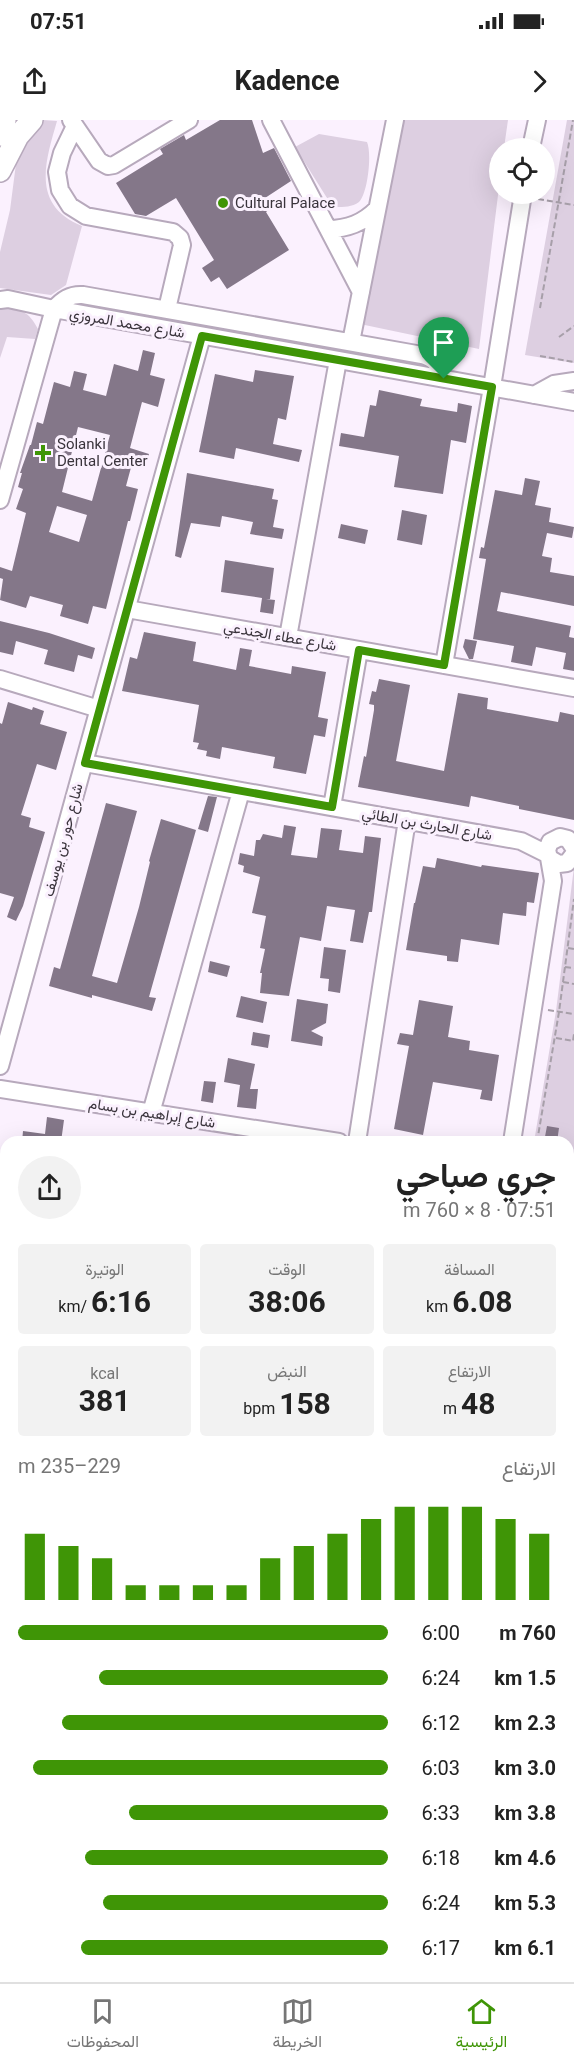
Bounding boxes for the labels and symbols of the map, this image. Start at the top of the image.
place label: Cultural Palace [235,194,335,212]
marker: Cultural Palace [216,196,230,210]
street label: شارع محمد المروزي [67,304,186,346]
pin [418,317,469,379]
place label: Solanki Dental Center [57,435,147,470]
marker: Solanki Dental Center [34,444,52,462]
street label: شارع عطاء الجندعي [222,617,338,659]
street label: شارع حور بن يوسف [39,781,89,899]
street label: شارع الحارث بن الطائي [360,804,494,848]
street label: شارع إبراهيم بن بسام [87,1094,217,1134]

